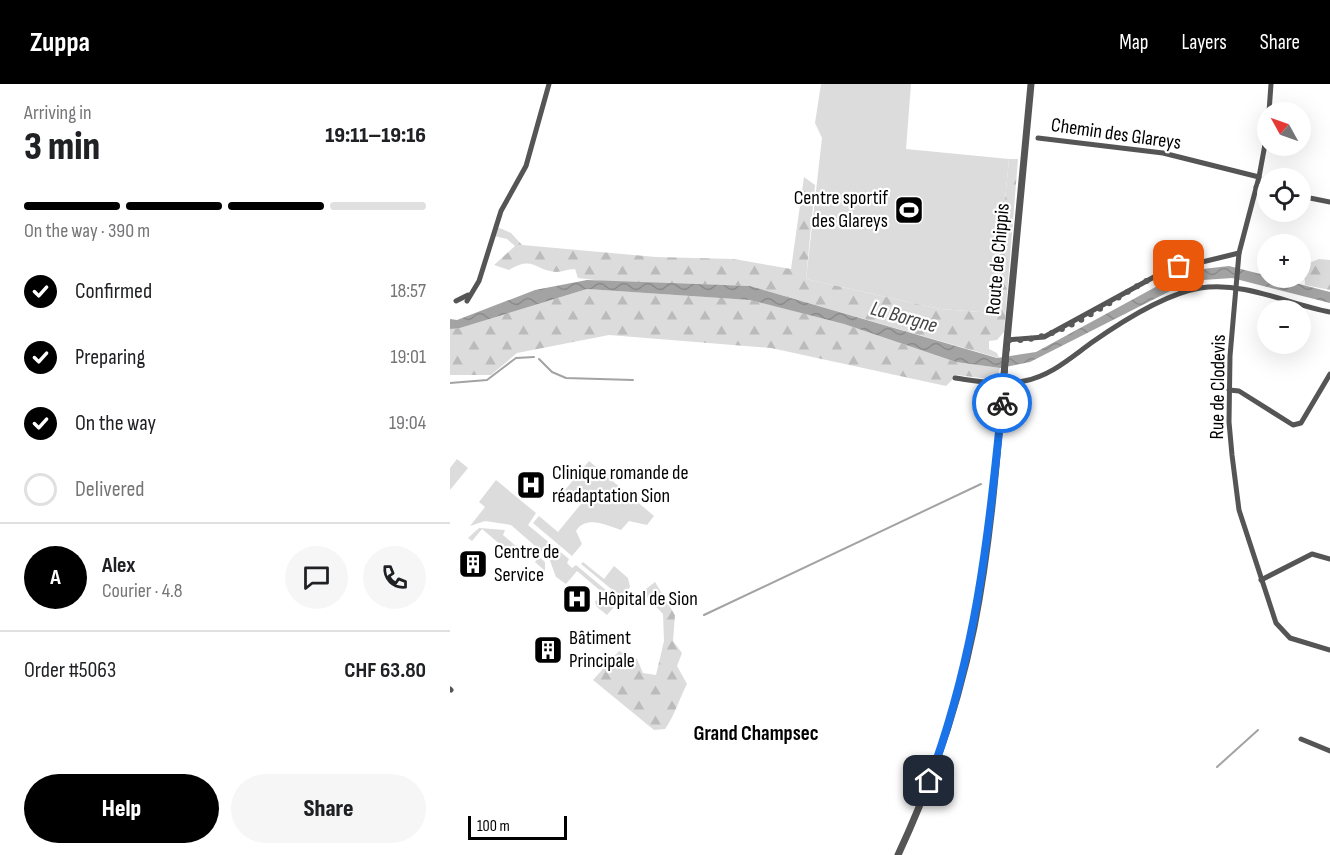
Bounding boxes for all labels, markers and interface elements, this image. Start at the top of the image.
text: Zuppa [30,26,90,59]
text: Map [1119,30,1148,55]
text: Layers [1181,30,1227,55]
text: Share [1260,30,1300,55]
text: Arriving in [24,101,92,125]
north arrow [1257,102,1311,156]
map controls [1257,102,1311,354]
street label: Chemin des Glareys [1049,113,1183,155]
text: 19:11–19:16 [325,122,426,149]
text: 3 min [24,124,100,171]
button: locate [1257,168,1311,222]
place label: Centre sportif des Glareys [794,186,888,233]
sports icon: Centre sportif des Glareys [893,194,925,226]
street label: Route de Chippis [981,202,1015,316]
text: On the way · 390 m [24,219,150,243]
button: + [1257,234,1311,288]
pin [1153,240,1204,291]
icon: bag [1162,249,1195,282]
icon: check [24,275,57,308]
text: Confirmed [75,278,152,305]
text: 18:57 [391,279,426,303]
water label: La Borgne [868,296,940,338]
button: − [1257,300,1311,354]
street label: Rue de Clodevis [1205,334,1231,440]
icon: check [24,341,57,374]
text: Preparing [75,344,145,371]
text: 19:01 [390,345,426,369]
courier [972,373,1032,433]
icon: bike [986,387,1019,420]
icon: check [24,407,57,440]
text: On the way [75,410,156,437]
text: 19:04 [389,411,426,435]
place label: Clinique romande de réadaptation Sion [552,461,689,508]
hospital icon: Clinique romande de réadaptation Sion [515,469,547,501]
text: Delivered [75,476,144,503]
place label: Centre de Service [494,540,559,587]
button: chat [285,546,348,609]
button: phone [363,546,426,609]
building icon: Centre de Service [457,548,489,580]
text: Alex [102,552,135,579]
text: A [50,564,61,591]
text: Courier · 4.8 [102,579,183,603]
hospital icon: Hôpital de Sion [561,583,593,615]
place label: Hôpital de Sion [598,587,698,611]
place label: Bâtiment Principale [569,626,635,673]
building icon: Bâtiment Principale [532,634,564,666]
text: Order #5063 [24,657,116,684]
text: CHF 63.80 [344,657,426,684]
district label: Grand Champsec [693,721,819,746]
pin [903,755,954,806]
icon: home [912,764,945,797]
button: Help [24,774,219,843]
button: Share [231,774,426,843]
scale bar [468,813,567,840]
text: 100 m [477,817,510,836]

